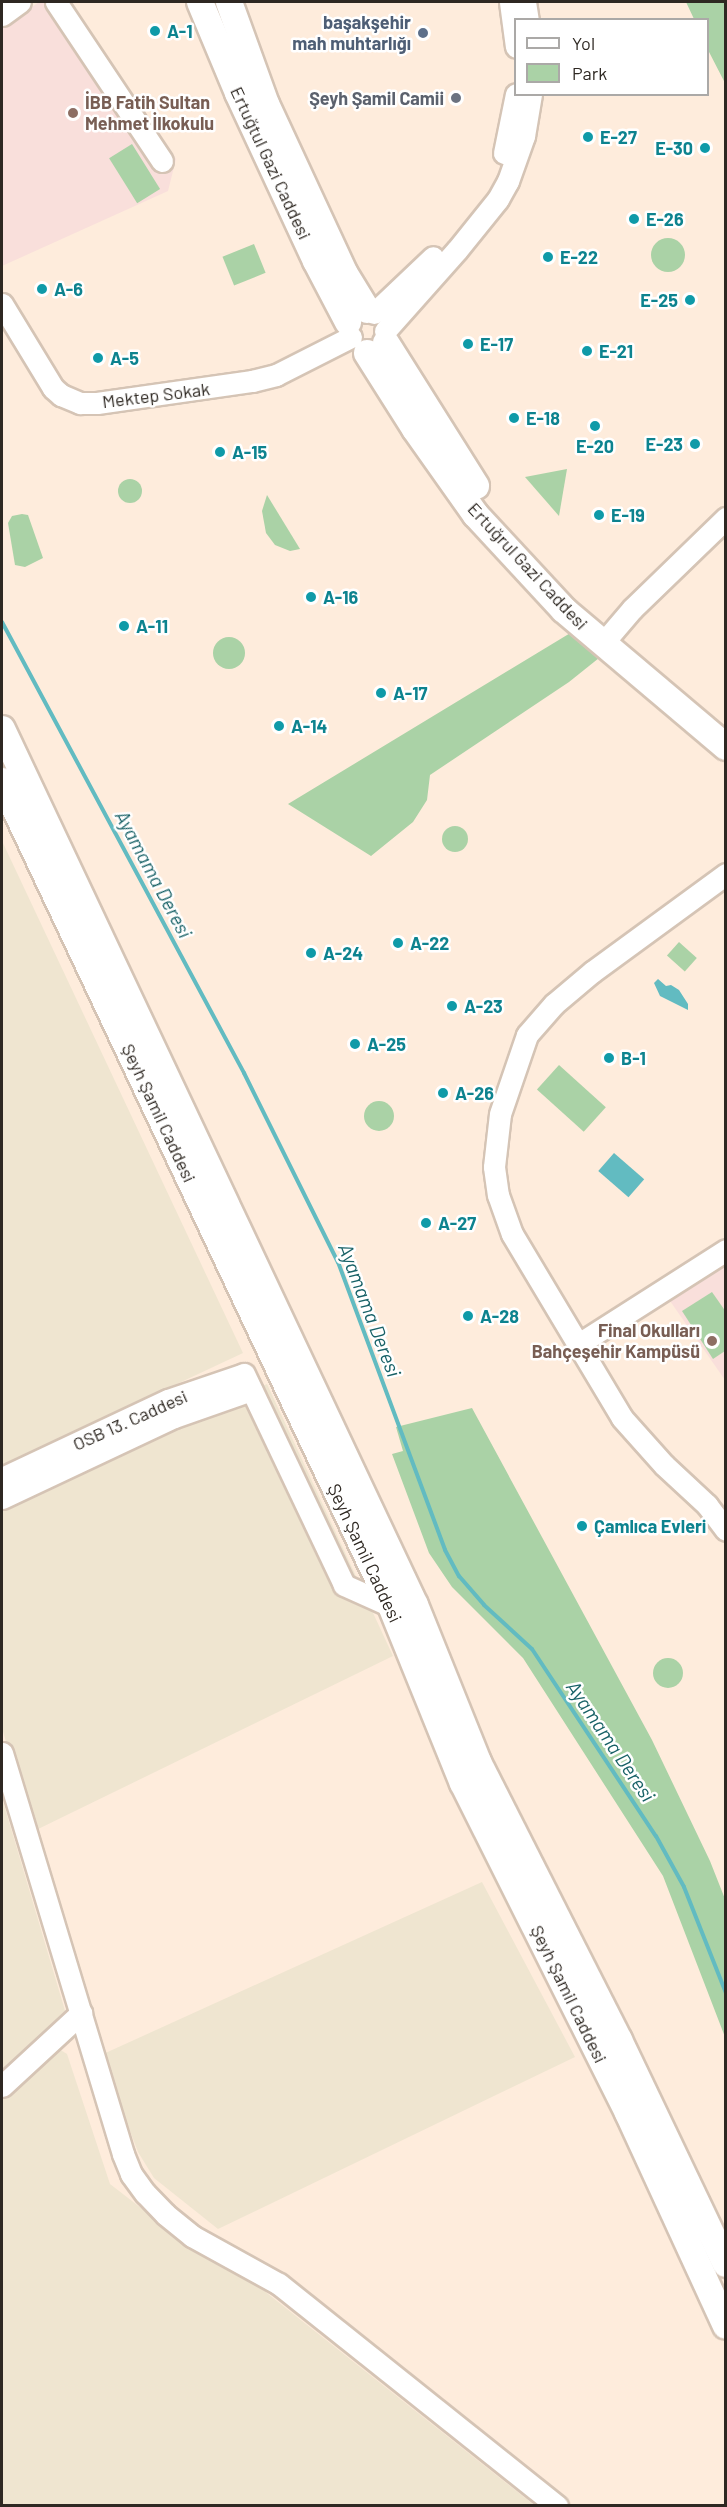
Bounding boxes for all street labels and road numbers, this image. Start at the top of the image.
street label: Ertuğtul Gazi Caddesi [226,83,316,243]
street label: Mektep Sokak [101,378,211,412]
street label: Ertuğrul Gazi Caddesi [463,498,593,634]
street label: Şeyh Şamil Caddesi [117,1040,201,1186]
street label: OSB 13. Caddesi [69,1385,191,1455]
street label: Şeyh Şamil Caddesi [323,1480,407,1626]
street label: Şeyh Şamil Caddesi [526,1922,612,2066]

